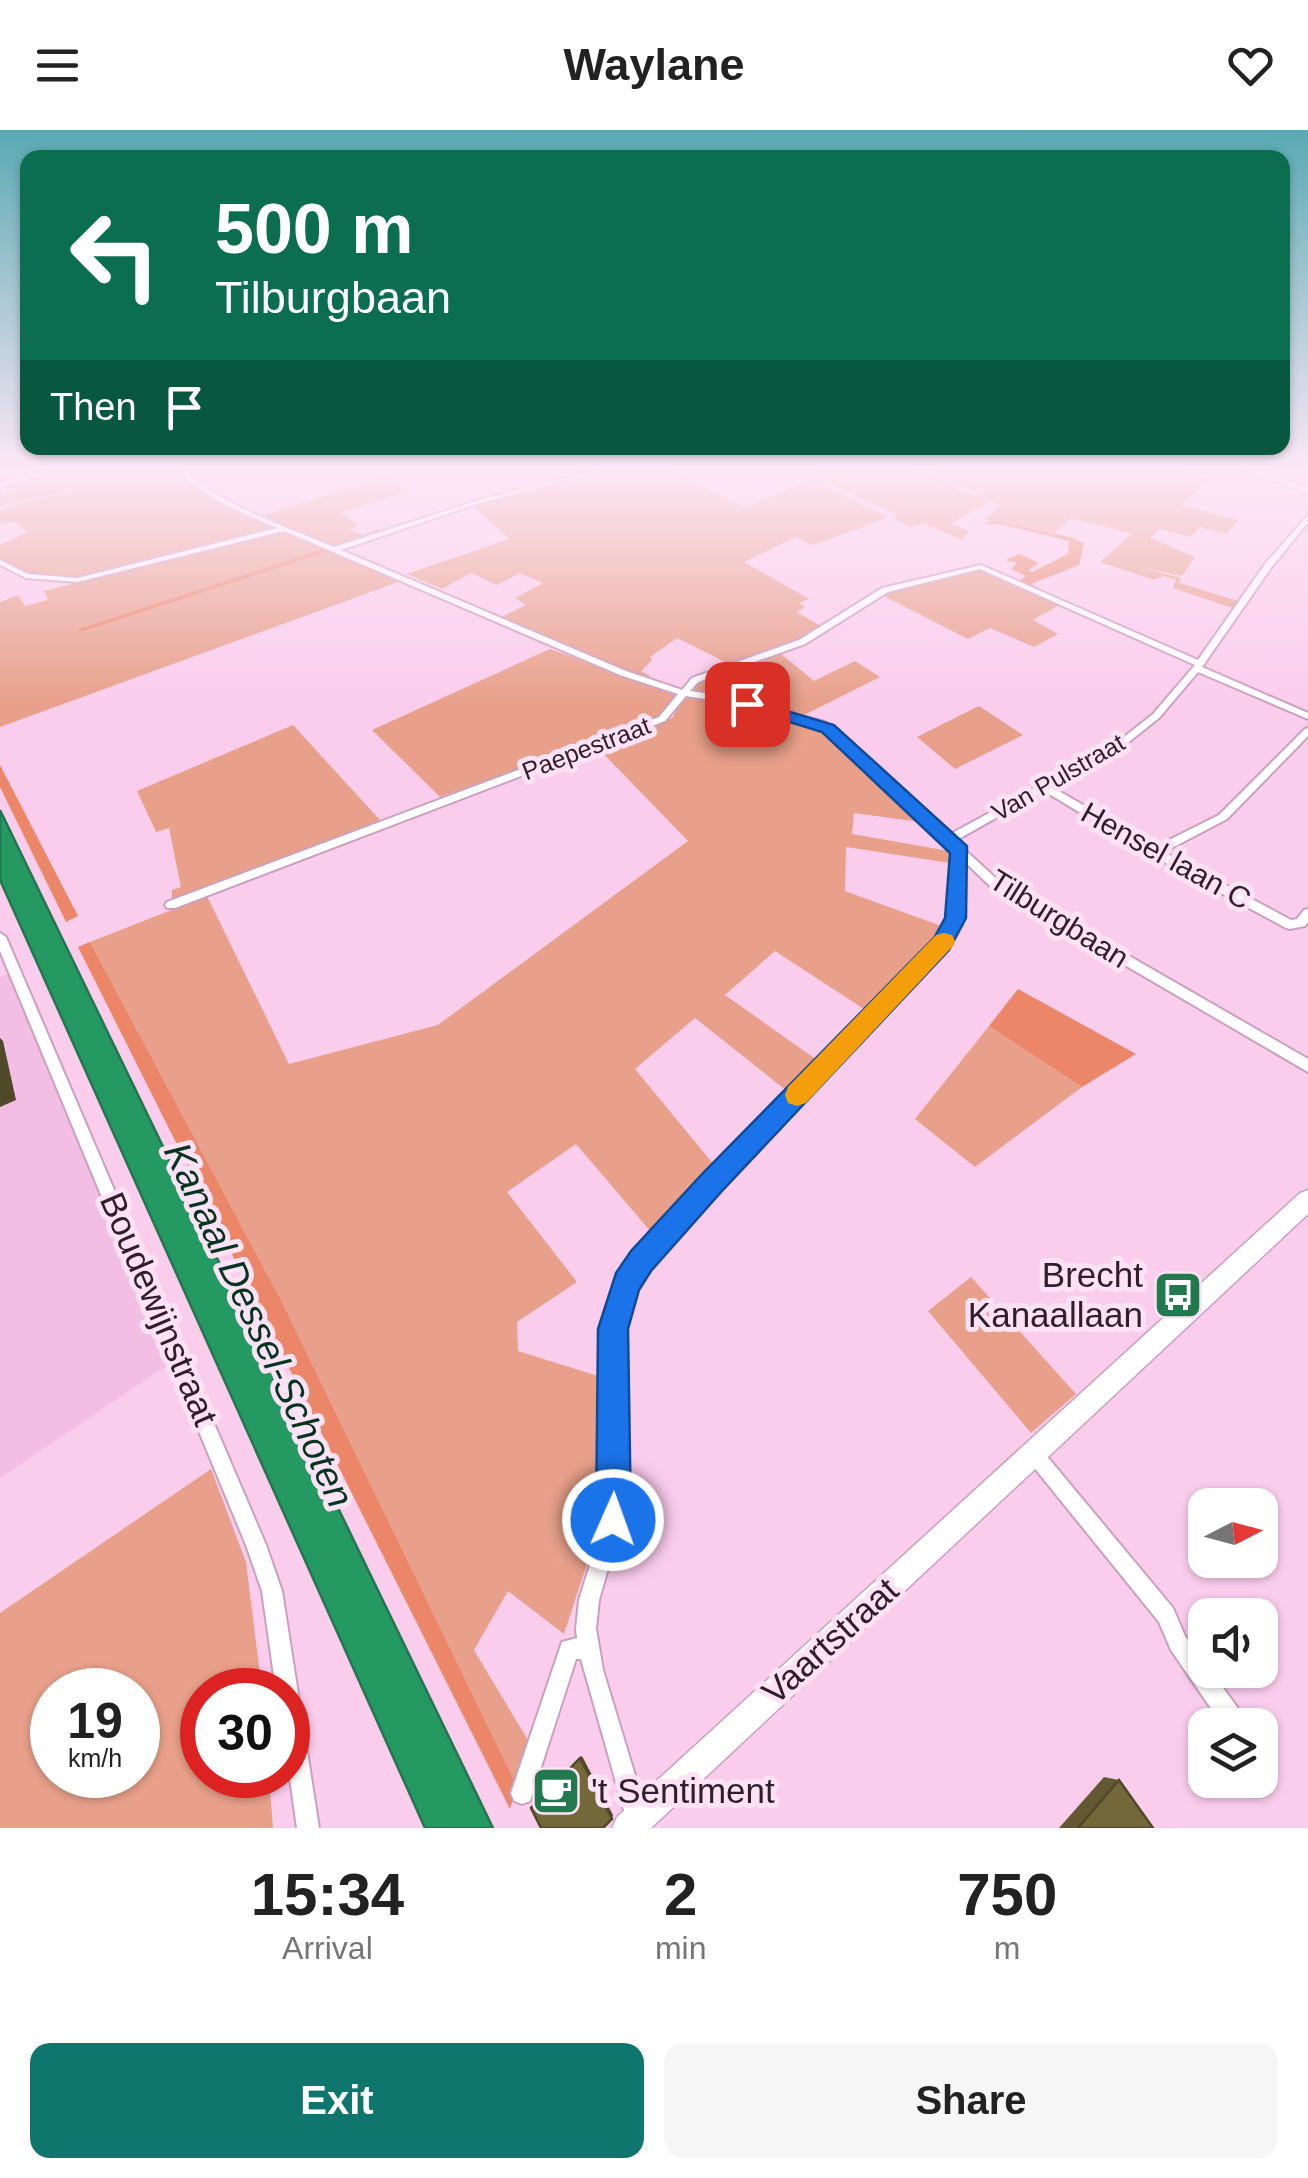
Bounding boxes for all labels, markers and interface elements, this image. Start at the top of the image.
icon: menu [30,38,85,93]
icon: heart [1223,38,1278,93]
text: Waylane [564,39,744,90]
icon: left [50,190,180,320]
text: 500 m [215,190,413,268]
text: Tilburgbaan [215,272,451,323]
icon: arrive [157,380,212,435]
text: Then [50,386,137,428]
pin [705,662,790,747]
icon: arrive [720,677,775,732]
street label: Paepestraat [518,711,654,785]
street label: Van Pulstraat [987,728,1129,826]
street label: Hensel laan C [1076,795,1257,916]
street label: Tilburgbaan [984,863,1135,974]
water label: Kanaal Dessel-Schoten [156,1136,362,1514]
street label: Boudewijnstraat [93,1187,226,1431]
place label: Brecht Kanaallaan [968,1255,1143,1334]
bus stop icon: Brecht Kanaallaan [1152,1269,1204,1321]
position arrow [561,1468,665,1572]
north arrow [1188,1488,1278,1578]
map controls [1188,1488,1278,1798]
street label: Vaartstraat [754,1570,906,1712]
button: sound [1188,1598,1278,1688]
speed limit sign: 30 [180,1668,310,1798]
text: 19 [67,1693,123,1749]
button: layers [1188,1708,1278,1798]
text: km/h [68,1744,122,1772]
cafe icon: 't Sentiment [530,1765,582,1817]
place label: 't Sentiment [591,1771,775,1810]
text: 15:34 [251,1861,404,1928]
text: 2 [664,1861,697,1928]
text: 750 [957,1861,1057,1928]
text: Arrival [282,1930,373,1966]
text: min [655,1930,706,1966]
text: m [994,1930,1021,1966]
button: Exit [30,2043,644,2158]
button: Share [664,2043,1278,2158]

